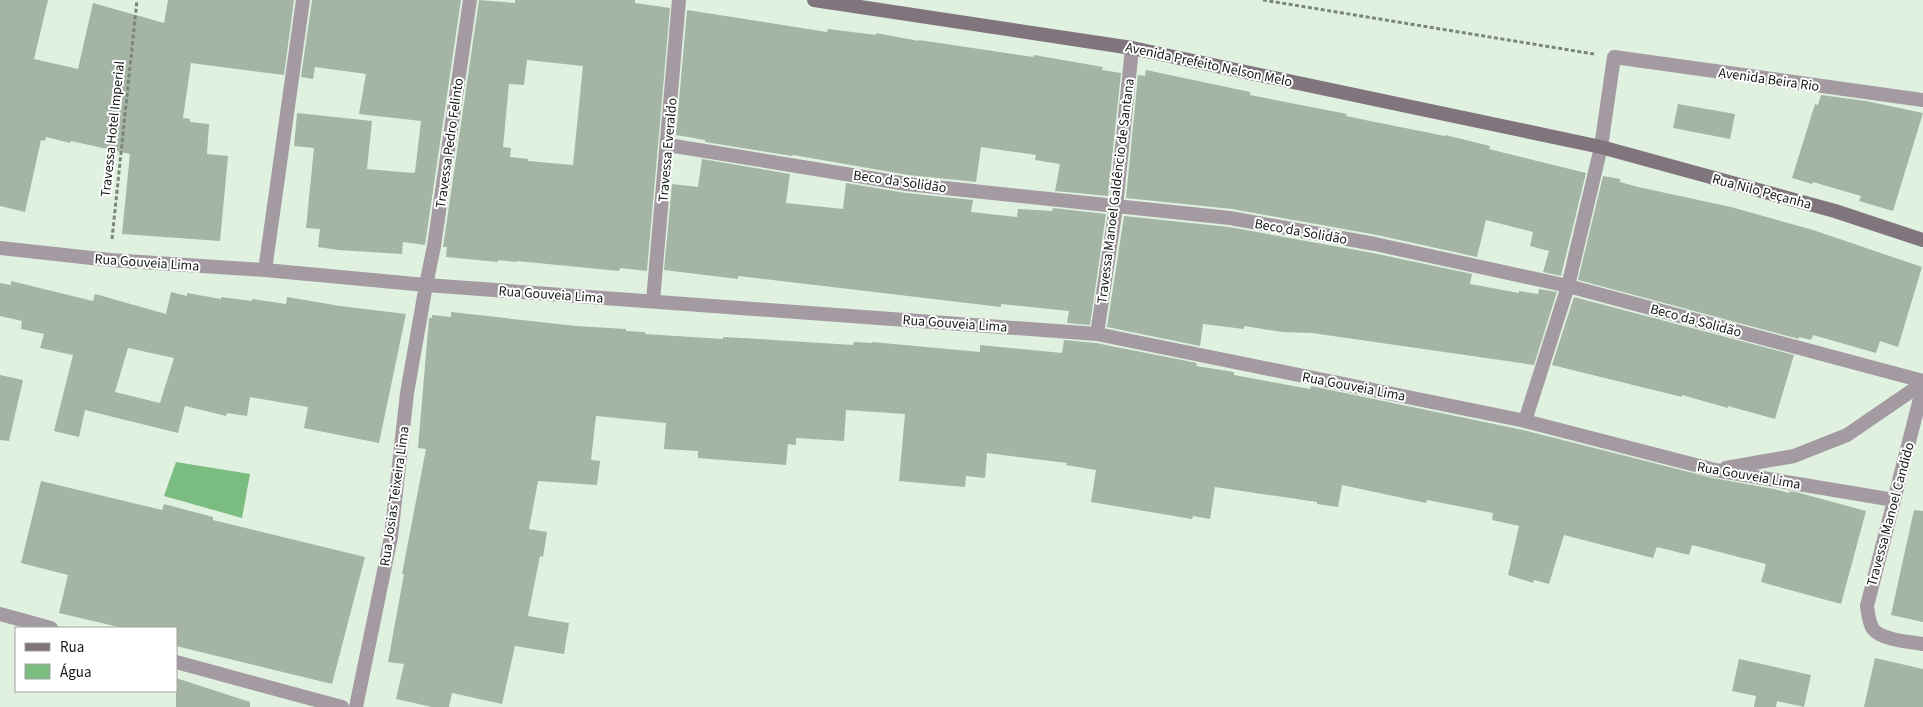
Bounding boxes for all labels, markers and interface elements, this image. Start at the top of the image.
street label: Avenida Prefeito Nelson Melo [1123,37,1294,92]
street label: Travessa Hotel Imperial [96,60,130,198]
street label: Avenida Beira Rio [1717,63,1821,97]
street label: Travessa Pedro Felinto [431,77,469,210]
street label: Travessa Manoel Galdêncio de Santana [1092,77,1140,305]
street label: Travessa Everaldo [653,97,683,203]
street label: Beco da Solidão [852,166,948,198]
street label: Rua Nilo Peçanha [1710,169,1814,215]
street label: Beco da Solidão [1253,214,1349,250]
street label: Rua Gouveia Lima [94,249,200,277]
street label: Rua Gouveia Lima [498,281,604,309]
street label: Beco da Solidão [1648,299,1744,343]
street label: Rua Gouveia Lima [902,310,1008,338]
street label: Rua Gouveia Lima [1300,367,1407,407]
street label: Rua Josias Teixeira Lima [375,425,415,568]
street label: Travessa Manoel Candido [1862,440,1920,589]
street label: Rua Gouveia Lima [1695,457,1802,495]
legend [15,627,178,692]
text: Rua [60,637,84,658]
text: Água [60,662,91,683]

